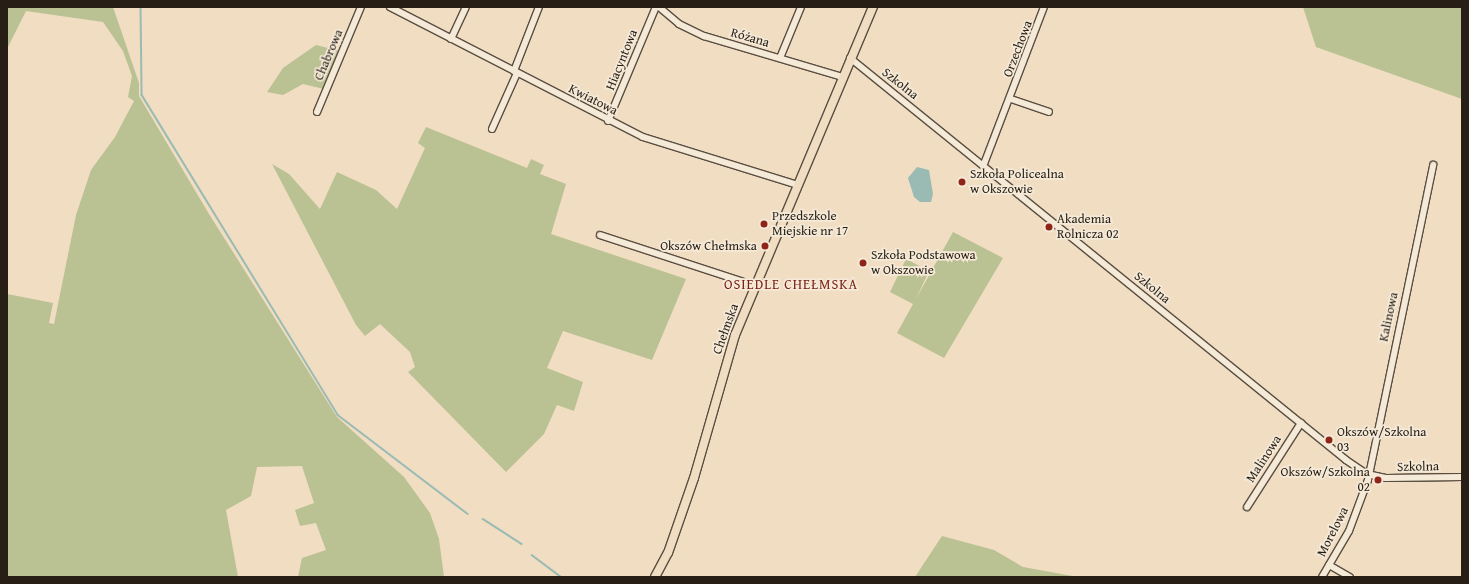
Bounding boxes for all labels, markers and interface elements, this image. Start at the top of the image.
street label: Orzechowa [1000,18,1036,80]
street label: Różana [729,25,771,51]
street label: Chabrowa [311,27,347,83]
street label: Hiacyntowa [603,27,641,93]
street label: Szkolna [879,65,921,103]
street label: Kwiatowa [566,81,620,119]
place label: Szkoła Policealna w Okszowie [970,167,1064,198]
marker: Szkoła Policealna w Okszowie [957,177,967,187]
place label: Przedszkole Miejskie nr 17 [772,209,848,240]
place label: Akademia Rolnicza 02 [1057,212,1119,243]
marker: Przedszkole Miejskie nr 17 [759,219,769,229]
marker: Akademia Rolnicza 02 [1044,222,1054,232]
place label: Okszów Chełmska [660,238,757,254]
marker: Okszów Chełmska [760,241,770,251]
place label: Szkoła Podstawowa w Okszowie [871,248,976,279]
marker: Szkoła Podstawowa w Okszowie [858,258,868,268]
street label: Szkolna [1131,269,1173,307]
district label: OSIEDLE CHEŁMSKA [724,276,858,292]
street label: Kalinowa [1376,291,1402,343]
street label: Chełmska [710,302,742,356]
place label: Okszów/Szkolna 03 [1337,425,1426,456]
street label: Malinowa [1243,433,1285,485]
marker: Okszów/Szkolna 03 [1324,435,1334,445]
street label: Szkolna [1397,459,1439,475]
place label: Okszów/Szkolna 02 [1281,465,1370,496]
marker: Okszów/Szkolna 02 [1373,475,1383,485]
street label: Morelowa [1314,504,1352,560]

